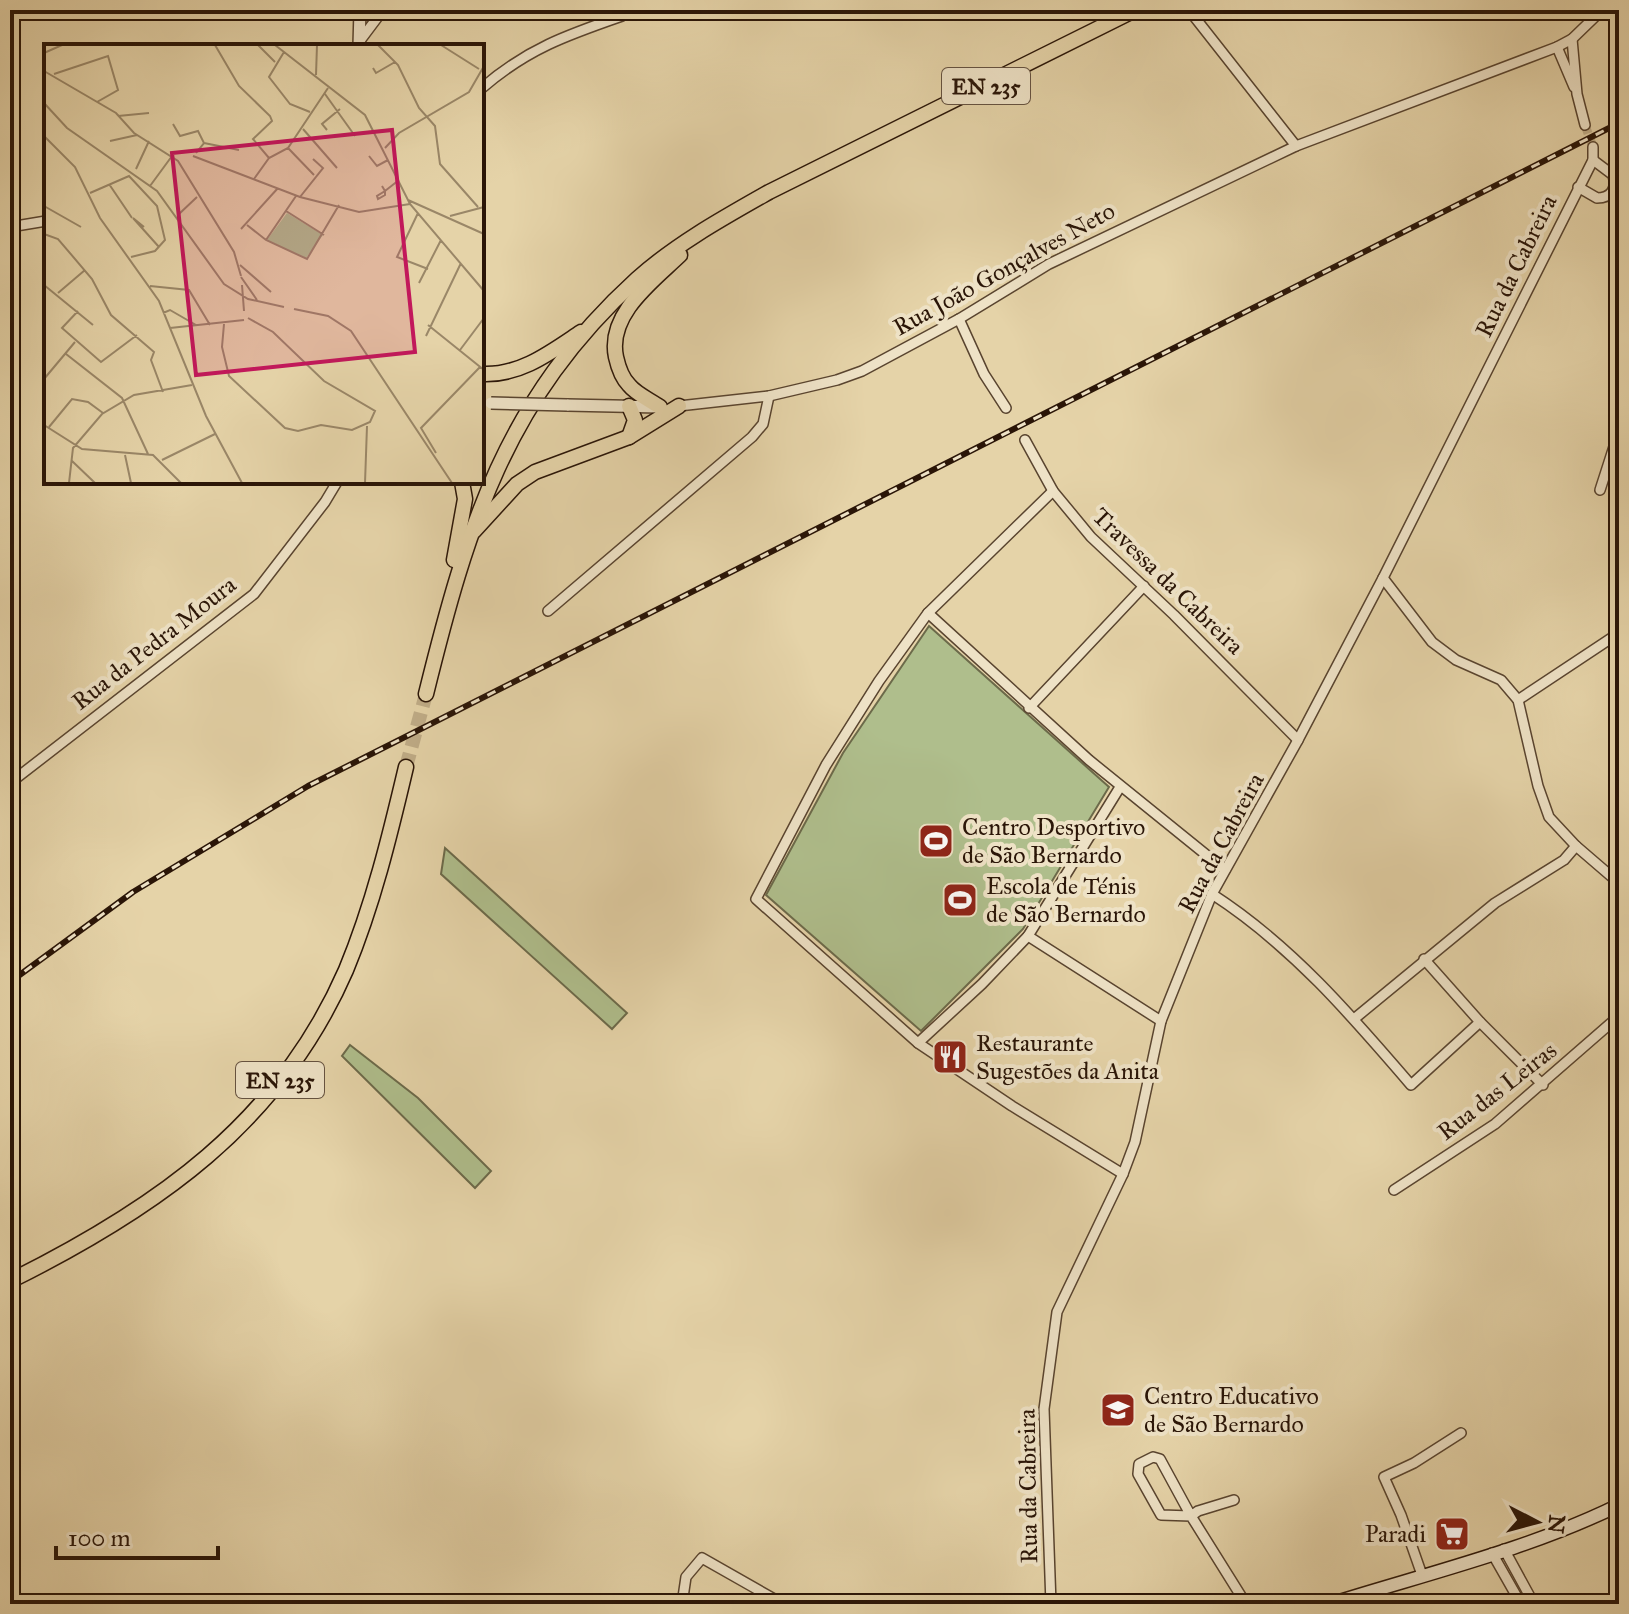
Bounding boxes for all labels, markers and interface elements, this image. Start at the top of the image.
inset map [44,44,484,484]
road number: EN 235 [942,68,1030,104]
street label: Rua da Cabreira [1469,189,1564,342]
street label: Rua João Gonçalves Neto [888,196,1120,342]
street label: Travessa da Cabreira [1086,501,1251,661]
street label: Rua da Pedra Moura [66,569,243,716]
street label: Rua da Cabreira [1171,767,1271,918]
place label: Centro Desportivo de São Bernardo [962,812,1145,870]
sports icon: Centro Desportivo de São Bernardo [917,822,955,860]
place label: Escola de Ténis de São Bernardo [986,871,1146,929]
sports icon: Escola de Ténis de São Bernardo [941,881,979,919]
place label: Restaurante Sugestões da Anita [976,1028,1160,1086]
street label: Rua das Leiras [1431,1035,1563,1147]
restaurant icon: Restaurante Sugestões da Anita [931,1038,969,1076]
road number: EN 235 [236,1062,324,1098]
place label: Centro Educativo de São Bernardo [1144,1381,1319,1439]
school or university icon: Centro Educativo de São Bernardo [1099,1391,1137,1429]
street label: Rua da Cabreira [1012,1408,1044,1564]
north arrow [1497,1482,1577,1562]
scale bar [56,1510,218,1560]
text: N [1542,1513,1571,1535]
supermarket icon: Paradi [1433,1515,1471,1553]
place label: Paradi [1365,1519,1426,1549]
text: 100 m [68,1523,131,1553]

